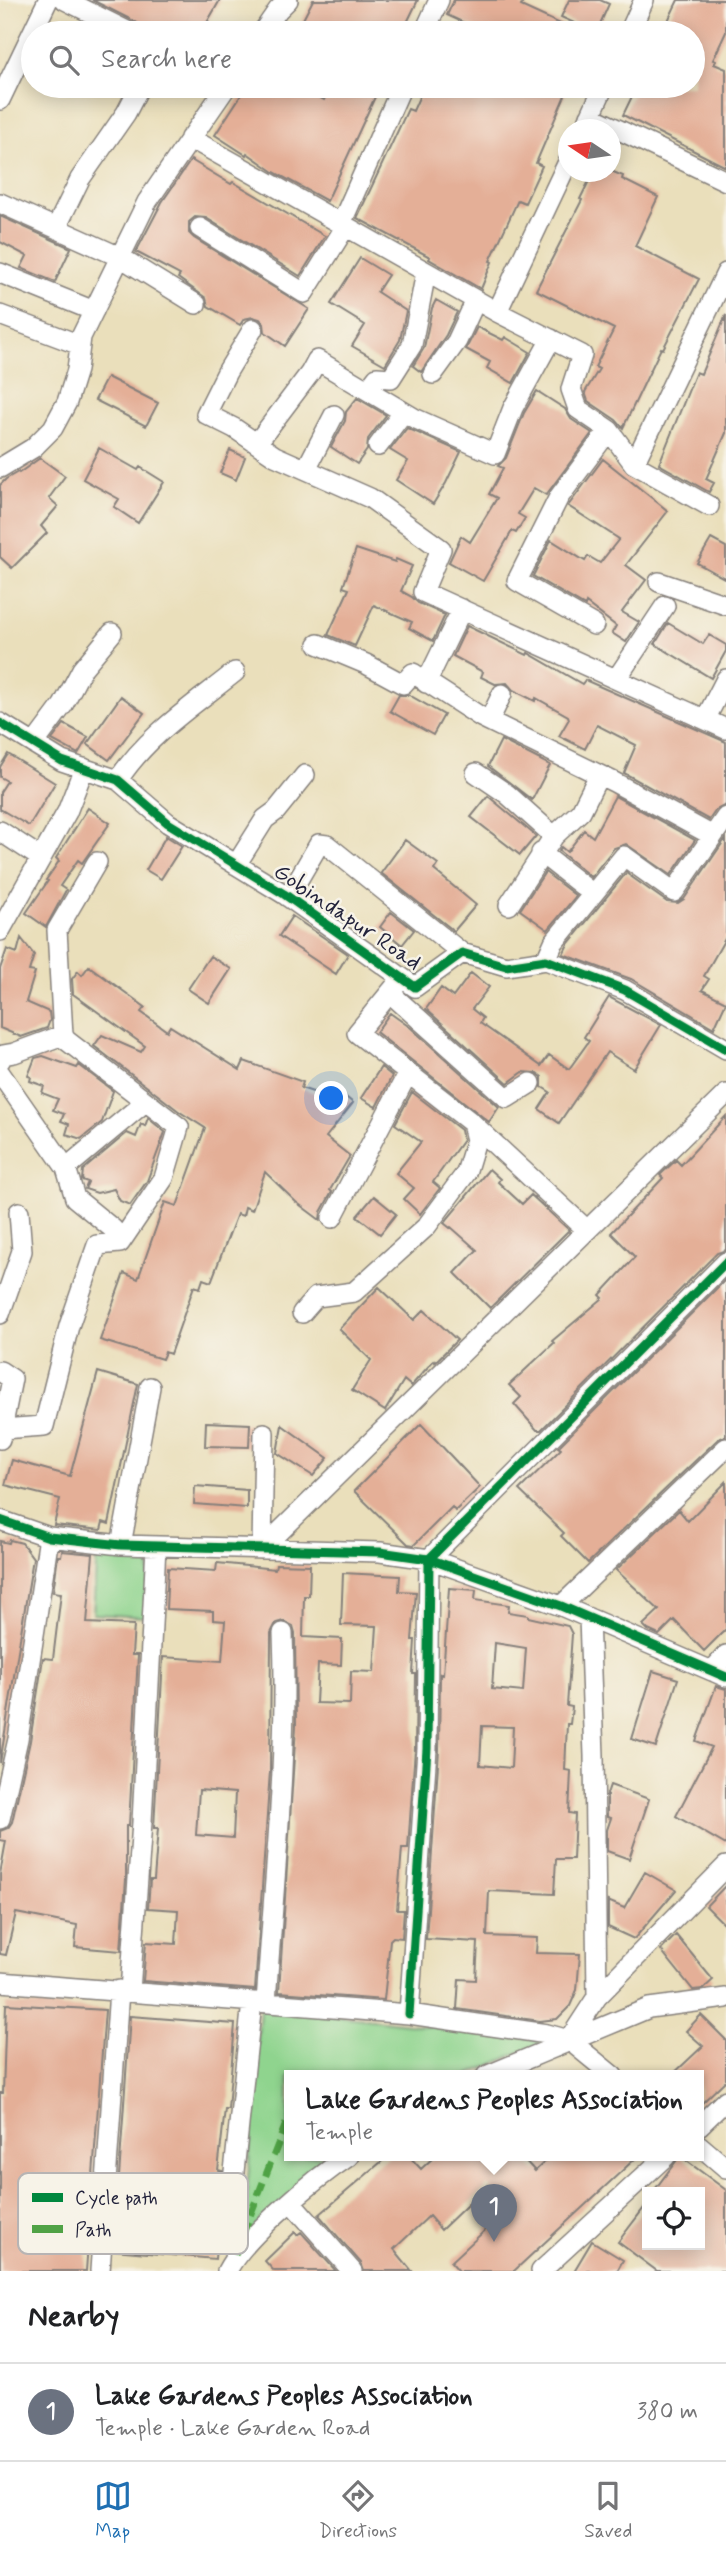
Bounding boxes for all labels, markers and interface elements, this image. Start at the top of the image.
search box [21,21,705,98]
icon: search [45,41,83,79]
text: Search here [101,43,232,77]
north arrow [558,119,621,182]
street label: Gobindapur Road [267,857,427,978]
your location [314,1081,348,1115]
popup [284,2070,704,2161]
text: Lake Gardens Peoples Association [305,2084,683,2118]
text: Temple [305,2118,373,2148]
legend [18,2173,248,2254]
pin: 1 [471,2184,517,2242]
text: Cycle path [75,2186,158,2211]
map controls [642,2187,705,2250]
button: locate [642,2187,705,2250]
text: Path [75,2218,112,2243]
text: Nearby [28,2297,119,2336]
text: Lake Gardens Peoples Association [95,2380,473,2414]
text: 1 [46,2397,56,2427]
text: 380 m [637,2397,698,2427]
text: Temple · Lake Garden Road [95,2414,370,2444]
tab: Map [94,2477,132,2544]
tab: Directions [319,2477,397,2544]
tab: Saved [584,2477,632,2544]

